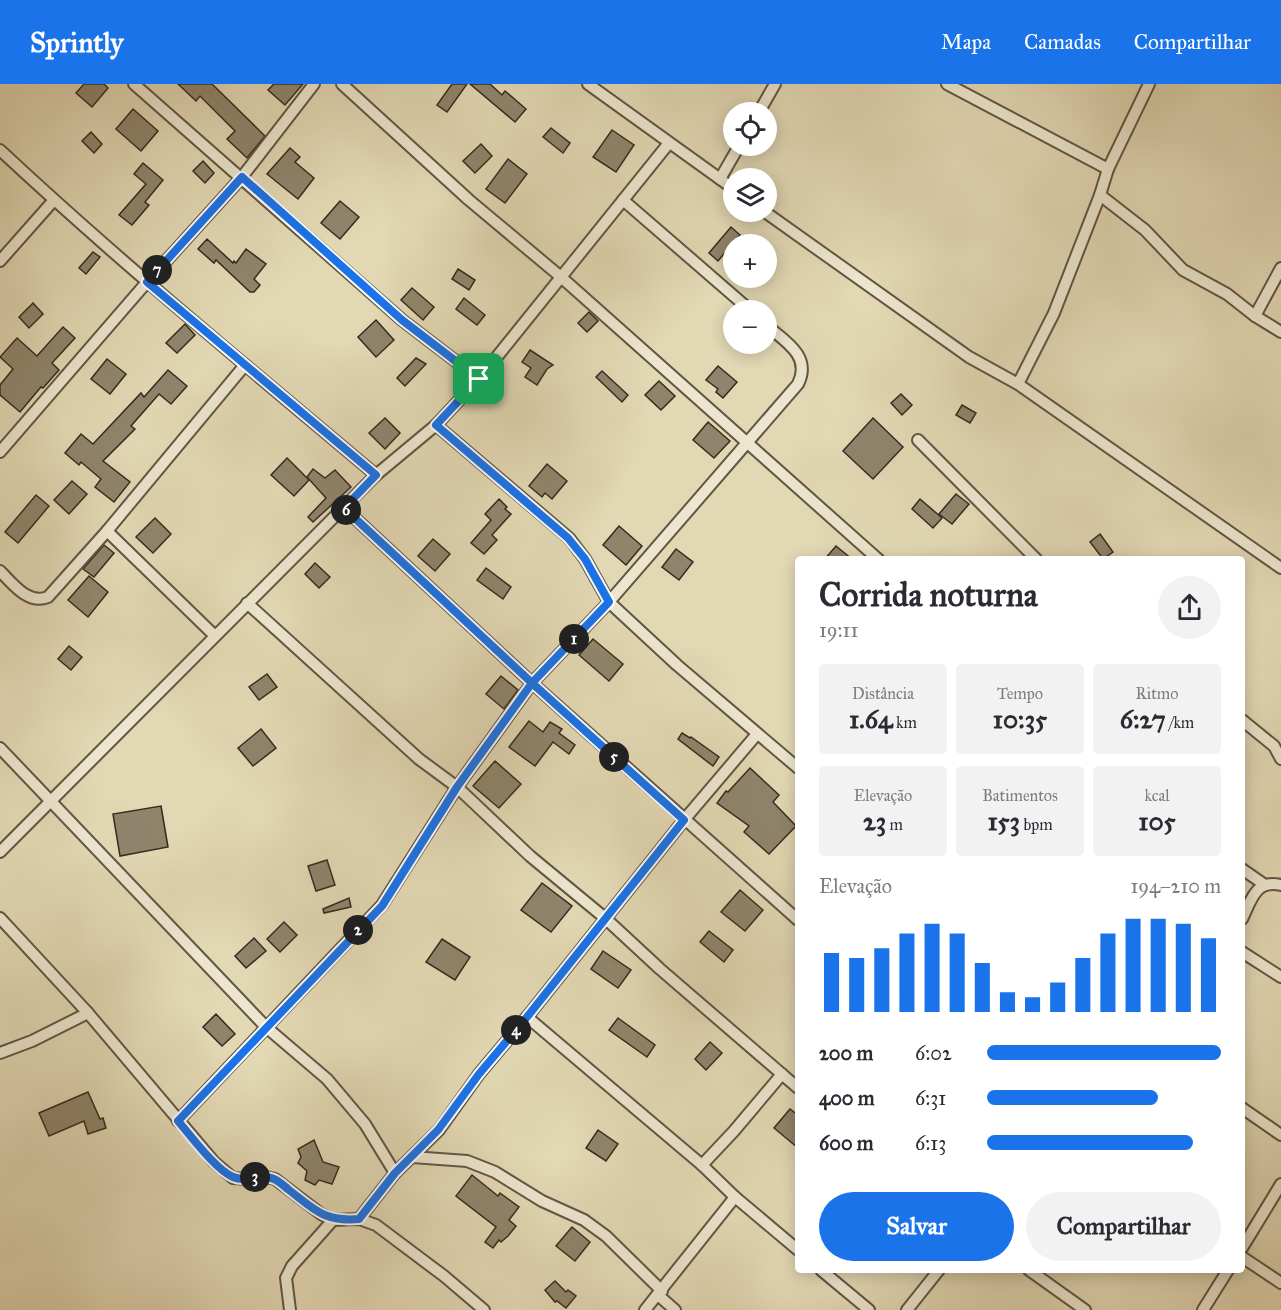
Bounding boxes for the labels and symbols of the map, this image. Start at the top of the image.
pin: 7 [142,255,172,285]
pin [453,353,504,404]
pin: 6 [331,495,361,525]
pin: 1 [559,624,589,654]
pin: 5 [599,742,629,772]
pin: 2 [343,915,373,945]
pin: 4 [501,1015,531,1045]
pin: 3 [240,1162,270,1192]

